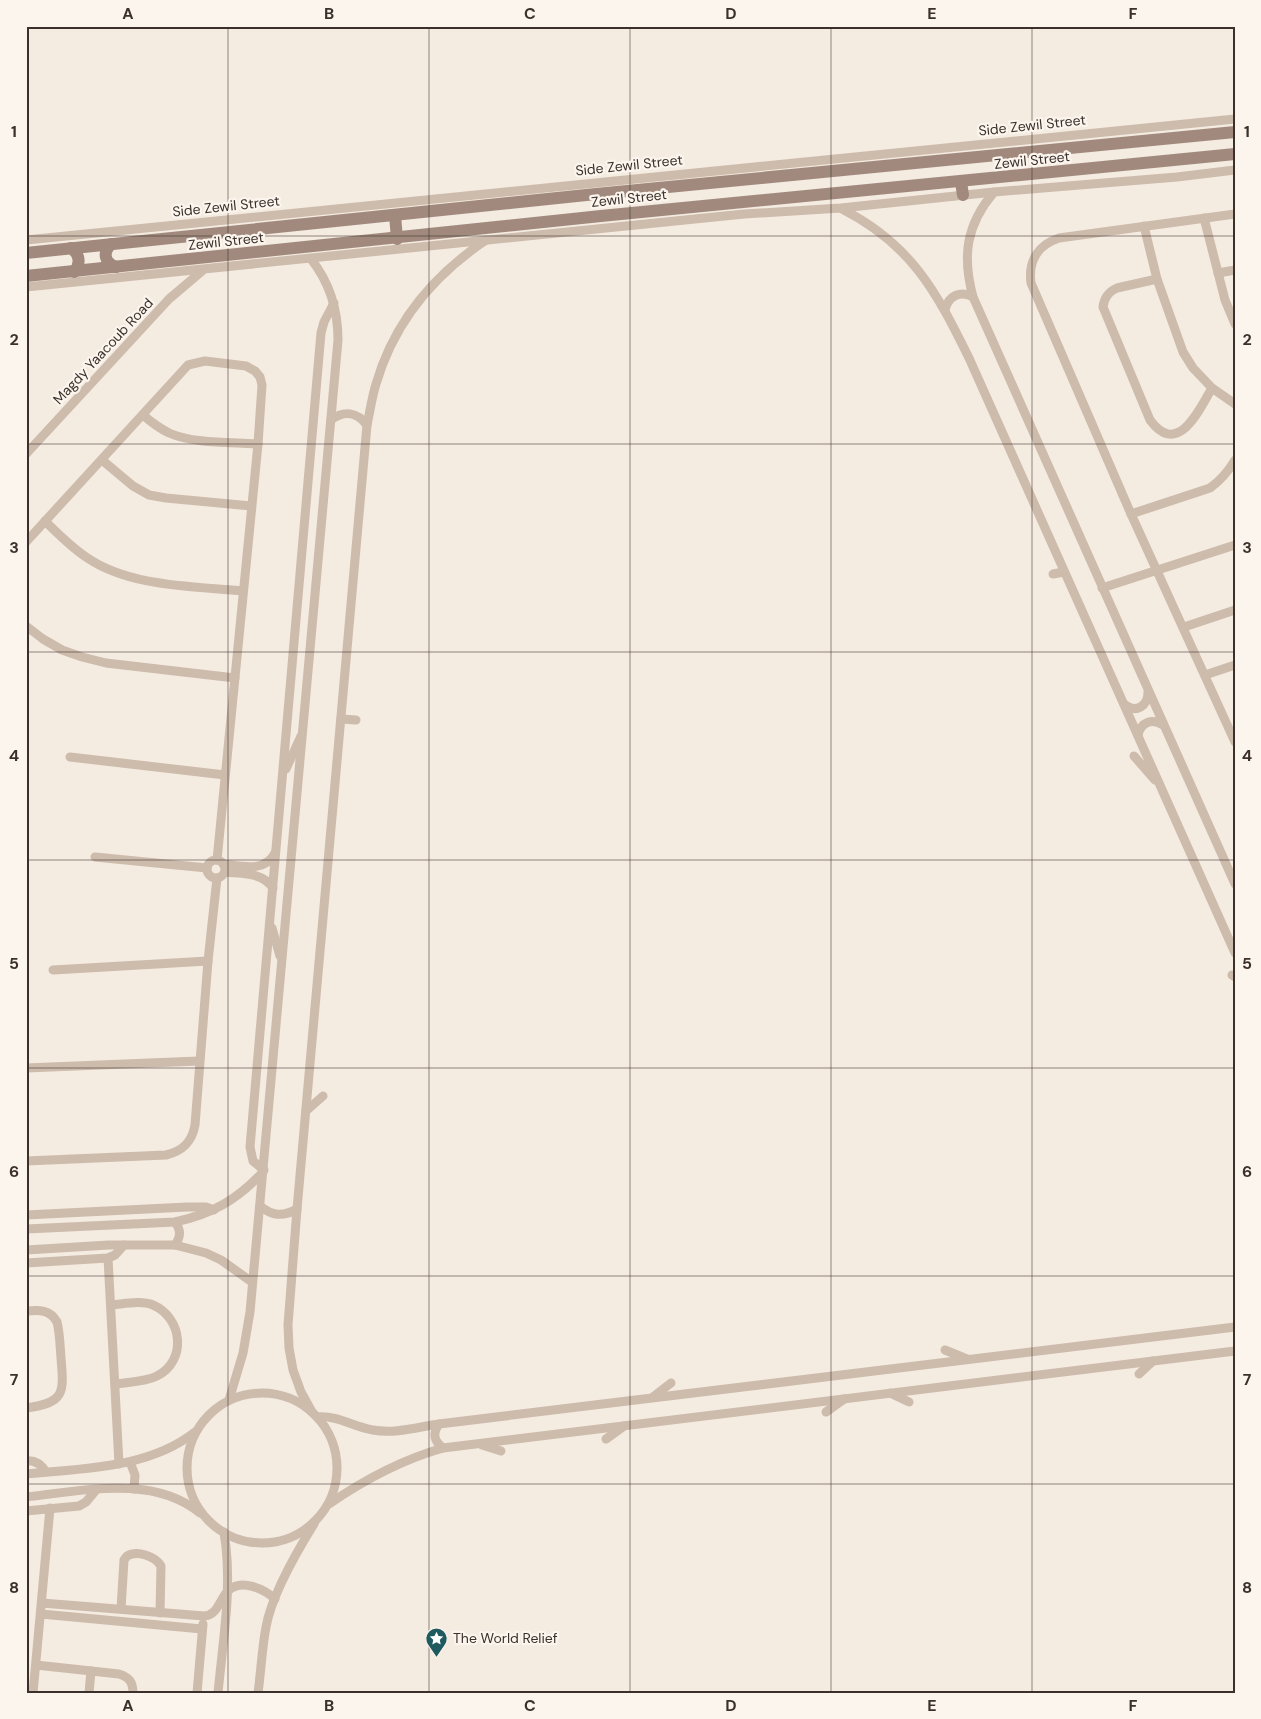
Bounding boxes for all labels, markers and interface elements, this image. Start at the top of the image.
text: A [122,3,134,24]
text: B [324,3,334,24]
text: C [524,3,536,24]
text: D [725,3,737,24]
text: E [927,3,937,24]
text: F [1129,3,1138,24]
street label: Side Zewil Street [977,110,1087,140]
text: 1 [11,121,17,142]
text: 1 [1244,121,1250,142]
street label: Zewil Street [993,147,1071,173]
street label: Side Zewil Street [574,150,684,180]
street label: Zewil Street [590,185,668,211]
street label: Side Zewil Street [171,191,281,221]
street label: Zewil Street [187,228,265,254]
street label: Magdy Yaacoub Road [49,294,157,408]
text: 2 [9,329,19,350]
text: 2 [1242,329,1252,350]
text: 3 [9,537,19,558]
text: 3 [1242,537,1252,558]
text: 4 [9,745,19,766]
text: 4 [1242,745,1252,766]
text: 5 [9,953,19,974]
text: 5 [1242,953,1252,974]
text: 6 [9,1161,19,1182]
text: 6 [1242,1161,1252,1182]
text: 7 [10,1369,19,1390]
text: 7 [1243,1369,1252,1390]
text: 8 [9,1577,19,1598]
text: 8 [1242,1577,1252,1598]
place icon: The World Relief [425,1626,449,1657]
place label: The World Relief [453,1629,558,1647]
text: A [122,1695,134,1716]
text: B [324,1695,334,1716]
text: C [524,1695,536,1716]
text: D [725,1695,737,1716]
text: E [927,1695,937,1716]
text: F [1129,1695,1138,1716]

